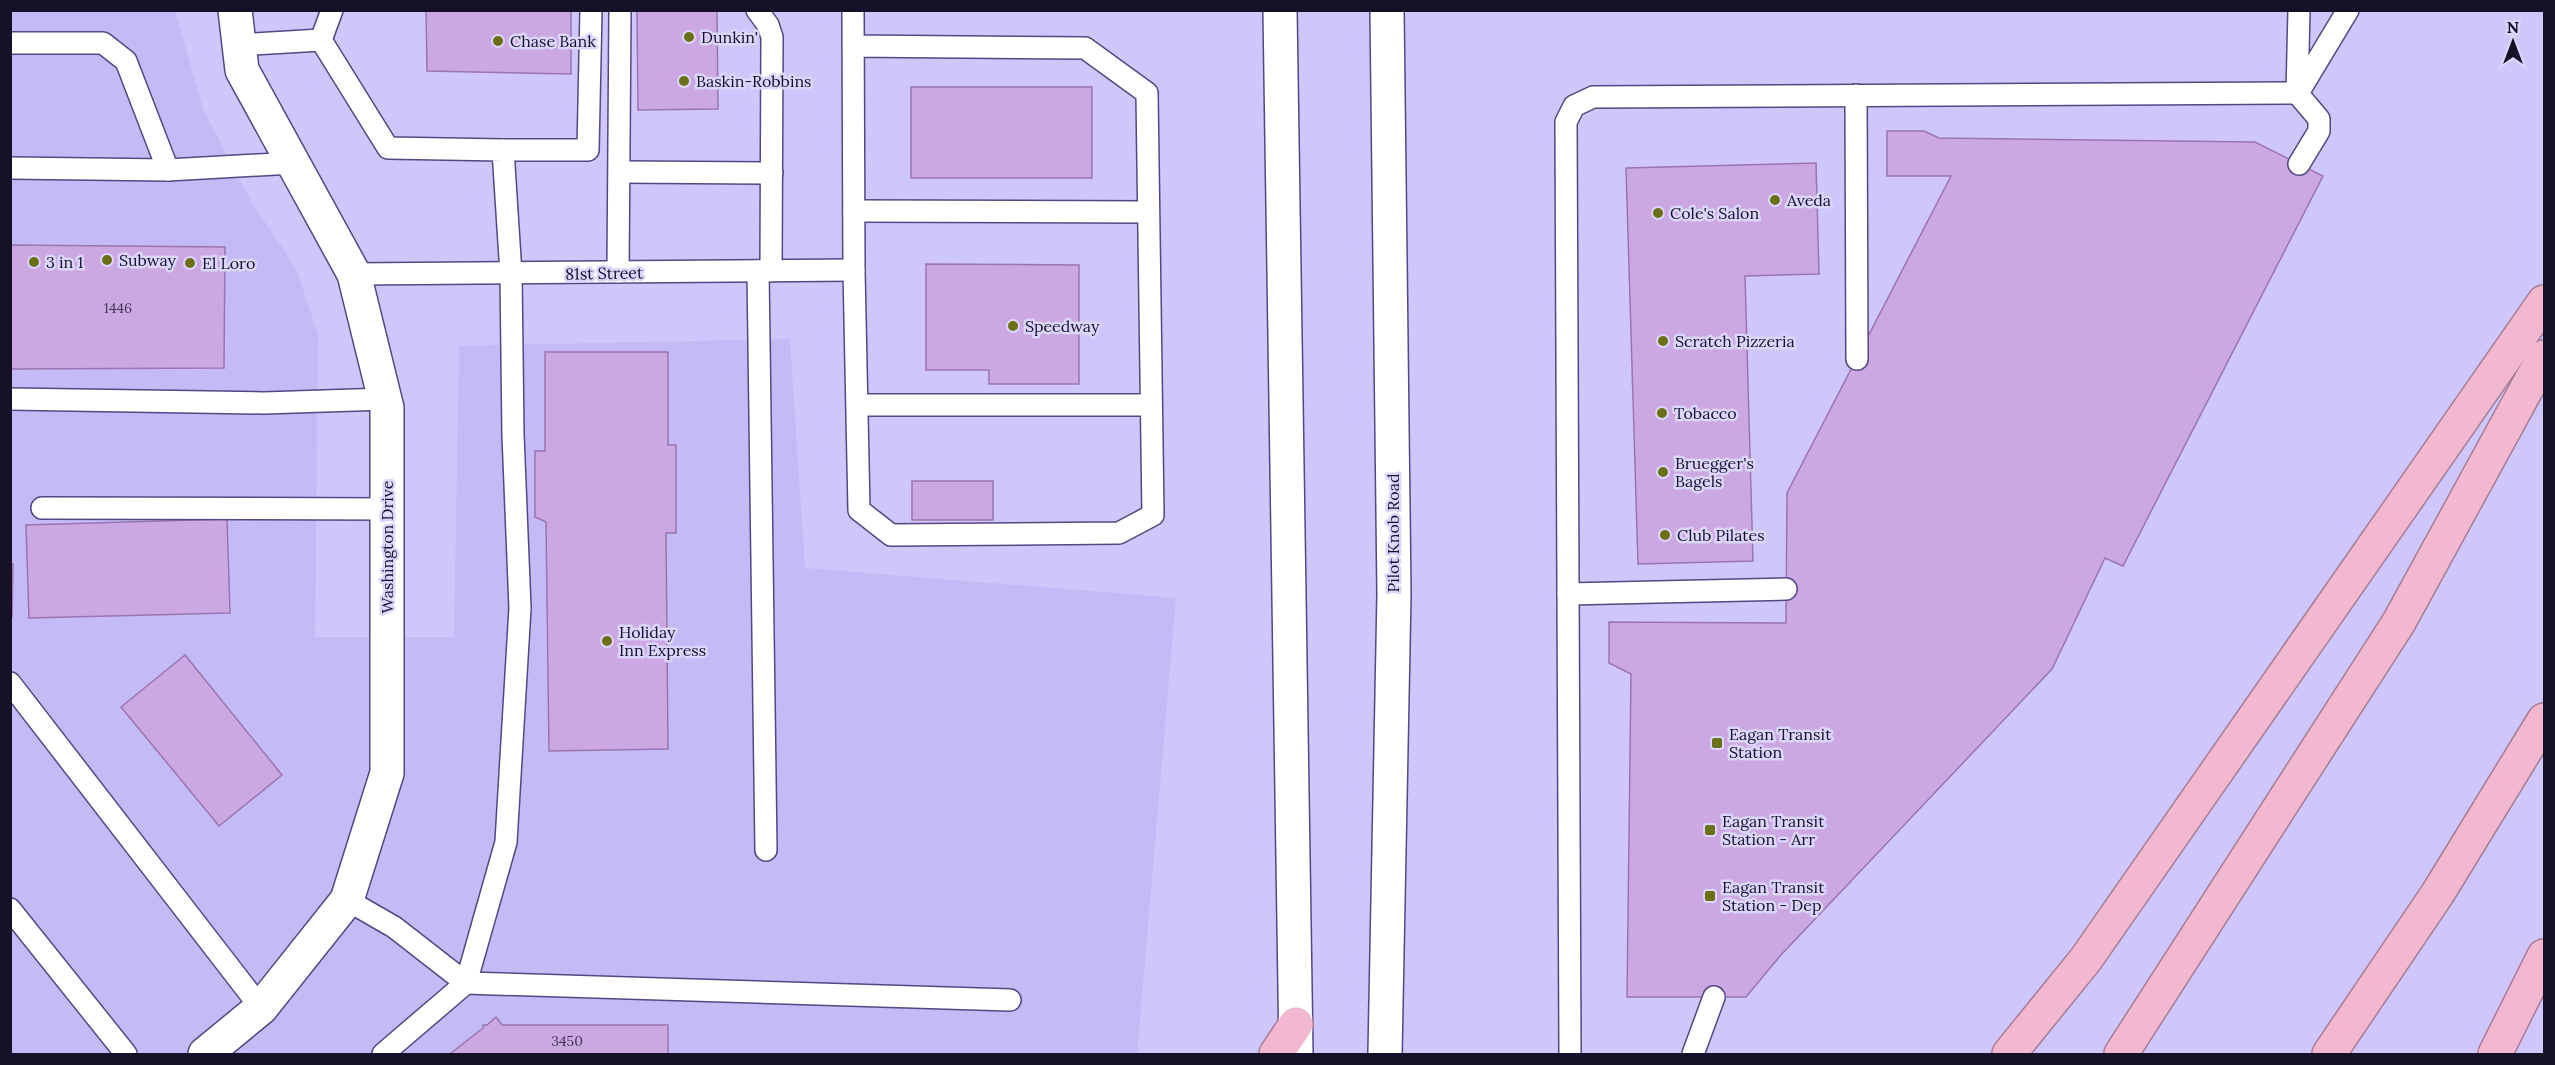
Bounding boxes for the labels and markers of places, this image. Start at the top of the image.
place label: Dunkin' [701,27,758,47]
marker: Dunkin' [682,30,696,44]
place label: Chase Bank [510,31,596,51]
marker: Chase Bank [491,34,505,48]
place label: Baskin-Robbins [696,71,812,91]
marker: Baskin-Robbins [677,74,691,88]
place label: Aveda [1786,190,1831,210]
marker: Aveda [1768,193,1782,207]
place label: Cole's Salon [1670,203,1759,223]
marker: Cole's Salon [1651,206,1665,220]
place label: Subway [119,250,177,270]
place label: 3 in 1 [46,252,84,272]
marker: Subway [100,253,114,267]
place label: El Loro [202,253,255,273]
marker: 3 in 1 [27,255,41,269]
marker: El Loro [183,256,197,270]
place label: Speedway [1025,316,1100,336]
marker: Speedway [1006,319,1020,333]
place label: Scratch Pizzeria [1675,331,1795,351]
marker: Scratch Pizzeria [1656,334,1670,348]
place label: Tobacco [1674,403,1737,423]
marker: Tobacco [1655,406,1669,420]
place label: Bruegger's Bagels [1675,453,1754,491]
marker: Bruegger's Bagels [1656,465,1670,479]
place label: Club Pilates [1677,525,1765,545]
marker: Club Pilates [1658,528,1672,542]
place label: Holiday Inn Express [619,622,706,660]
marker: Holiday Inn Express [600,634,614,648]
place label: Eagan Transit Station [1729,724,1832,762]
marker: Eagan Transit Station [1710,736,1724,750]
place label: Eagan Transit Station - Arr [1722,811,1825,849]
marker: Eagan Transit Station - Arr [1703,823,1717,837]
place label: Eagan Transit Station - Dep [1722,877,1825,915]
marker: Eagan Transit Station - Dep [1703,889,1717,903]

